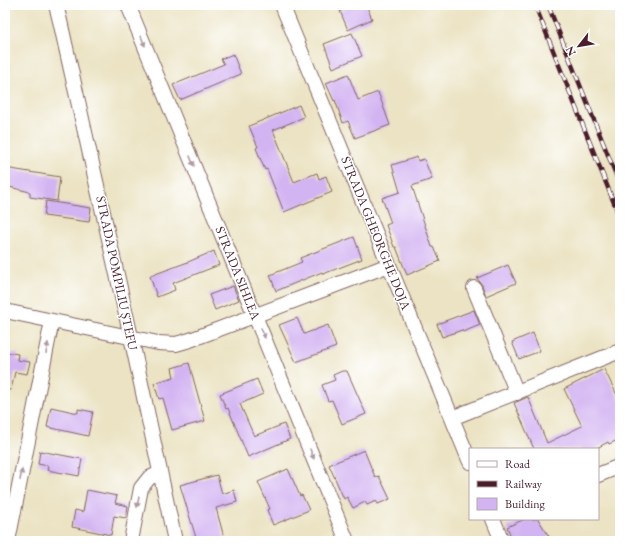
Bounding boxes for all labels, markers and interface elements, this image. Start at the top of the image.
north arrow [559,26,599,66]
one-way arrow [140,36,146,47]
text: N [562,44,579,59]
street label: STRADA GHEORGHE DOJA [337,154,415,313]
one-way arrow [190,156,196,168]
street label: STRADA POMPILIU ȘTEFU [92,194,142,352]
street label: STRADA SIHLEA [211,224,265,323]
one-way arrow [260,328,266,339]
one-way arrow [44,342,50,354]
one-way arrow [309,448,315,460]
legend [469,448,599,520]
text: Road [505,456,531,472]
one-way arrow [18,469,24,481]
text: Railway [505,476,543,492]
one-way arrow [135,496,141,509]
text: Building [505,496,546,512]

